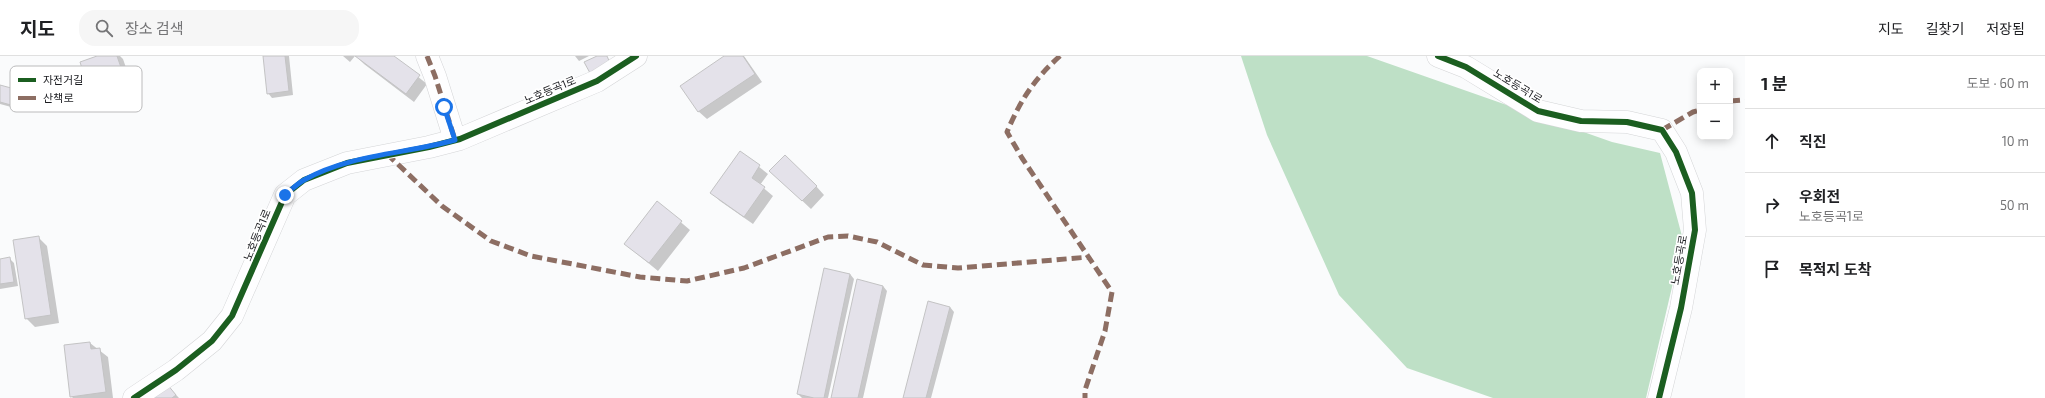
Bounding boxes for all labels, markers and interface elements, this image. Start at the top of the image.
search box [79,10,359,46]
text: 지도 [20,17,55,40]
icon: search [93,17,115,39]
text: 장소 검색 [125,19,184,37]
text: 지도 [1878,20,1904,37]
text: 길찾기 [1926,20,1964,37]
text: 저장됨 [1986,20,2025,37]
legend [10,66,142,112]
street label: 노호등곡1로 [1491,66,1545,105]
map controls [1697,68,1733,140]
button: + [1697,68,1733,104]
text: 자전거길 [43,73,83,86]
street label: 노호등곡1로 [522,73,578,106]
text: 1 분 [1761,73,1788,93]
text: 도보 · 60 m [1967,75,2029,91]
text: 산책로 [43,91,73,104]
route start [435,98,453,116]
button: − [1697,104,1733,140]
icon: ahead [1761,130,1783,152]
text: 직진 [1799,132,1827,150]
text: 10 m [2002,133,2029,149]
route end [276,186,294,204]
text: 우회전 [1799,187,1840,205]
icon: right [1761,194,1783,216]
text: 50 m [2000,197,2029,213]
street label: 노호등곡1로 [240,207,273,263]
text: 노호등곡1로 [1799,208,1864,224]
street label: 노호등곡로 [1668,234,1689,286]
icon: arrive [1761,258,1783,280]
text: 목적지 도착 [1799,260,1871,278]

